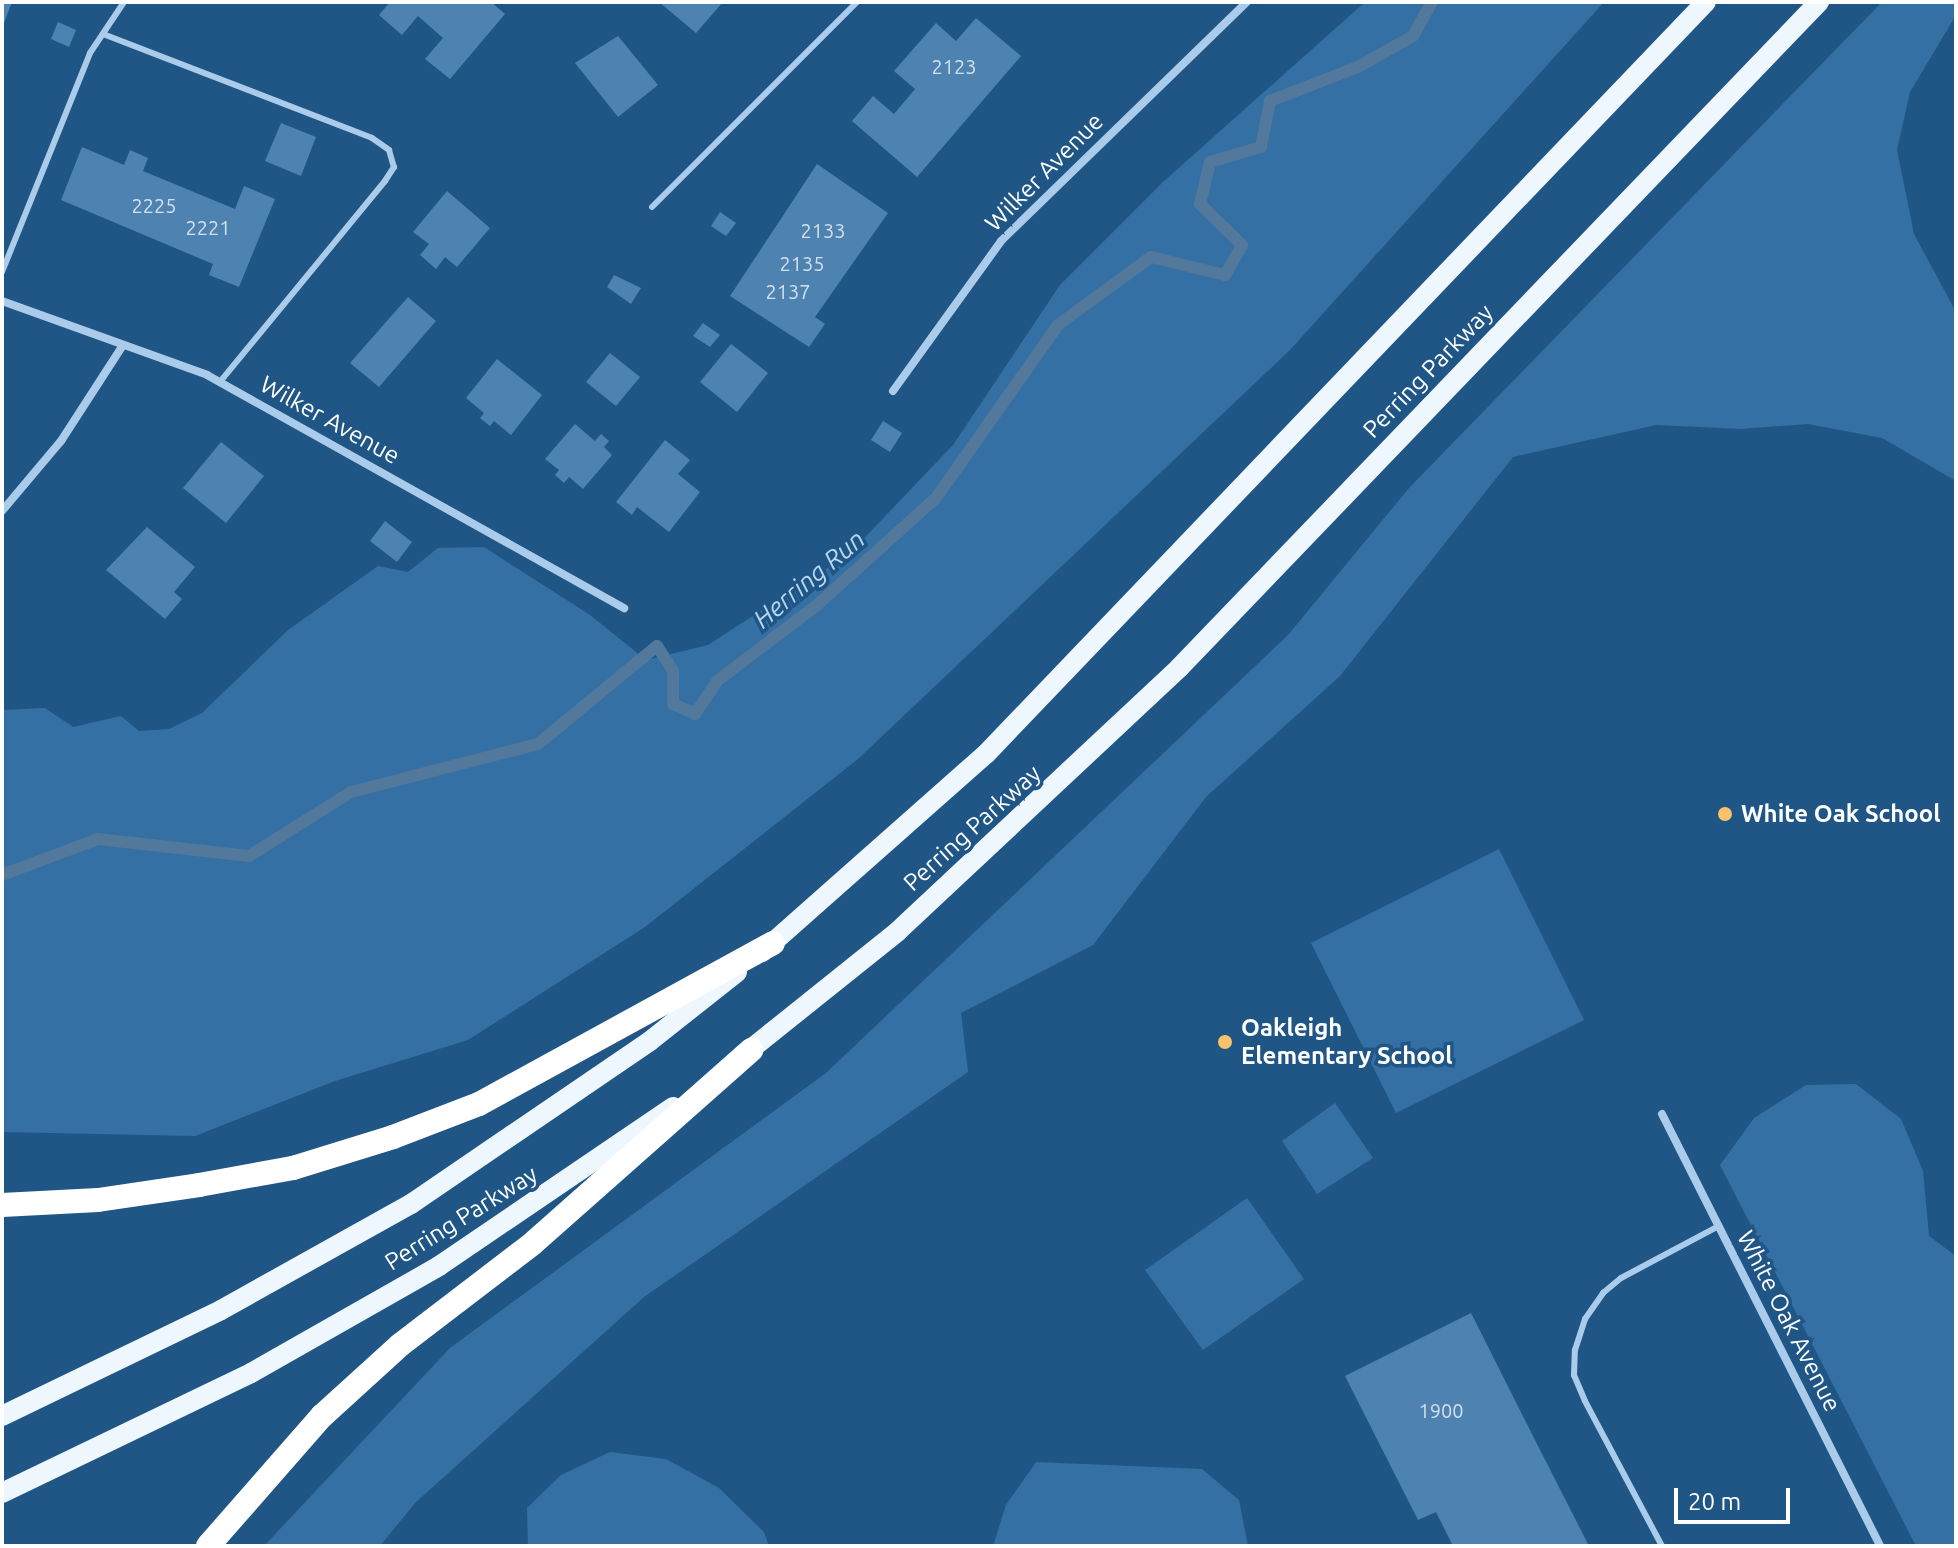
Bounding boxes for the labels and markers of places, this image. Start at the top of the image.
place label: White Oak School [1741,800,1940,828]
marker: White Oak School [1716,805,1734,823]
place label: Oakleigh Elementary School [1241,1014,1453,1070]
marker: Oakleigh Elementary School [1216,1033,1234,1051]

